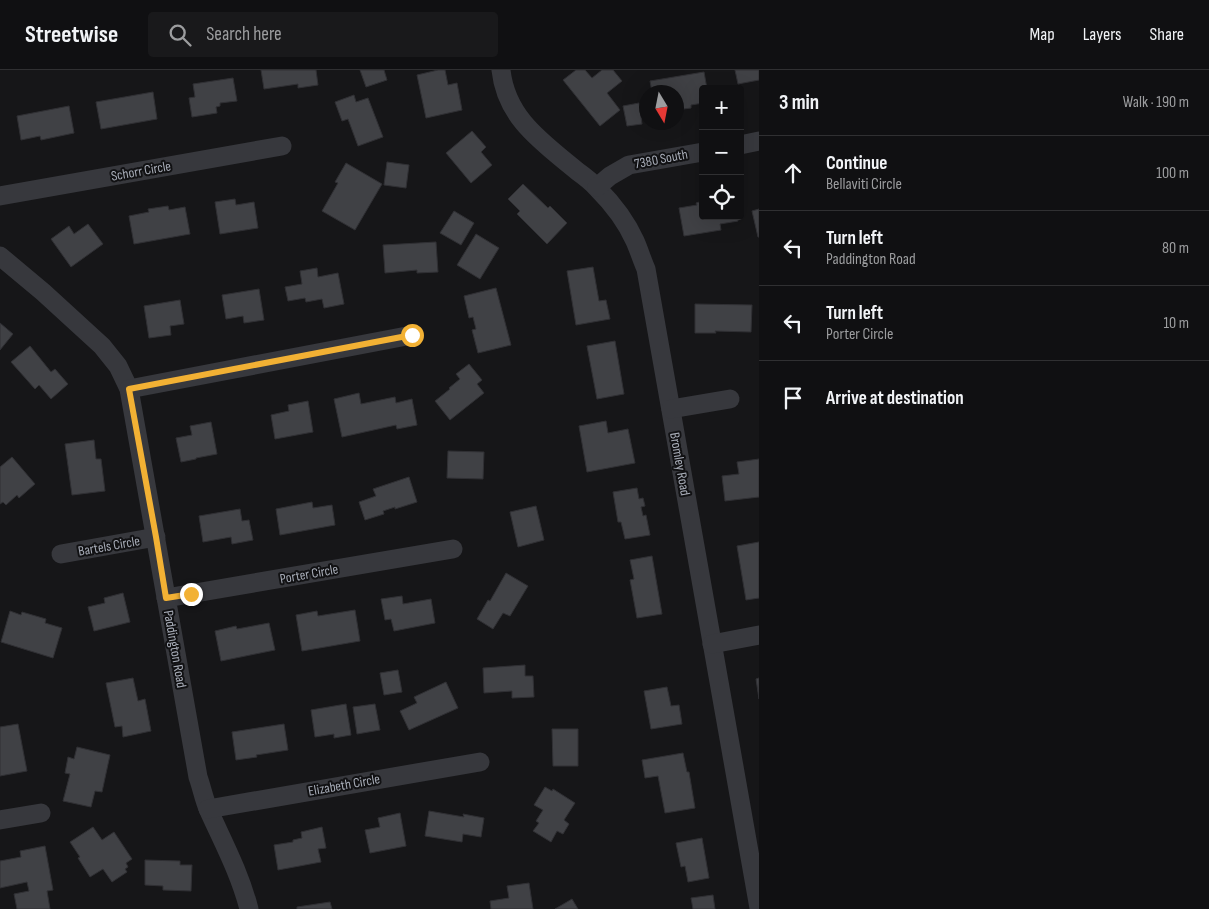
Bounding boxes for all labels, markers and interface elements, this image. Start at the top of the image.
search box [148,12,498,57]
text: Streetwise [25,20,118,49]
icon: search [166,21,194,49]
text: Search here [206,23,282,46]
text: Map [1030,24,1055,45]
text: Layers [1083,24,1122,45]
text: Share [1150,24,1184,45]
north arrow [639,85,684,130]
map controls [699,85,744,220]
button: + [699,85,744,130]
text: 3 min [779,90,819,115]
text: Walk · 190 m [1123,93,1189,112]
button: − [699,130,744,175]
street label: 7380 South [633,146,689,172]
text: Continue [826,152,887,175]
street label: Schorr Circle [110,157,172,185]
icon: ahead [779,159,807,187]
text: 100 m [1156,164,1189,183]
button: locate [699,175,744,220]
text: Bellaviti Circle [826,175,902,194]
text: Turn left [826,227,883,250]
icon: left [779,234,807,262]
text: 80 m [1162,239,1189,258]
text: Paddington Road [826,250,916,269]
text: Turn left [826,302,883,325]
icon: left [779,309,807,337]
text: 10 m [1163,314,1189,333]
route start [401,324,424,347]
text: Porter Circle [826,325,893,344]
icon: arrive [779,384,807,412]
text: Arrive at destination [826,387,964,410]
street label: Bromley Road [666,431,694,497]
street label: Bartels Circle [77,532,141,560]
street label: Porter Circle [278,561,340,587]
route end [180,583,203,606]
street label: Paddington Road [160,609,190,689]
street label: Elizabeth Circle [307,770,381,800]

